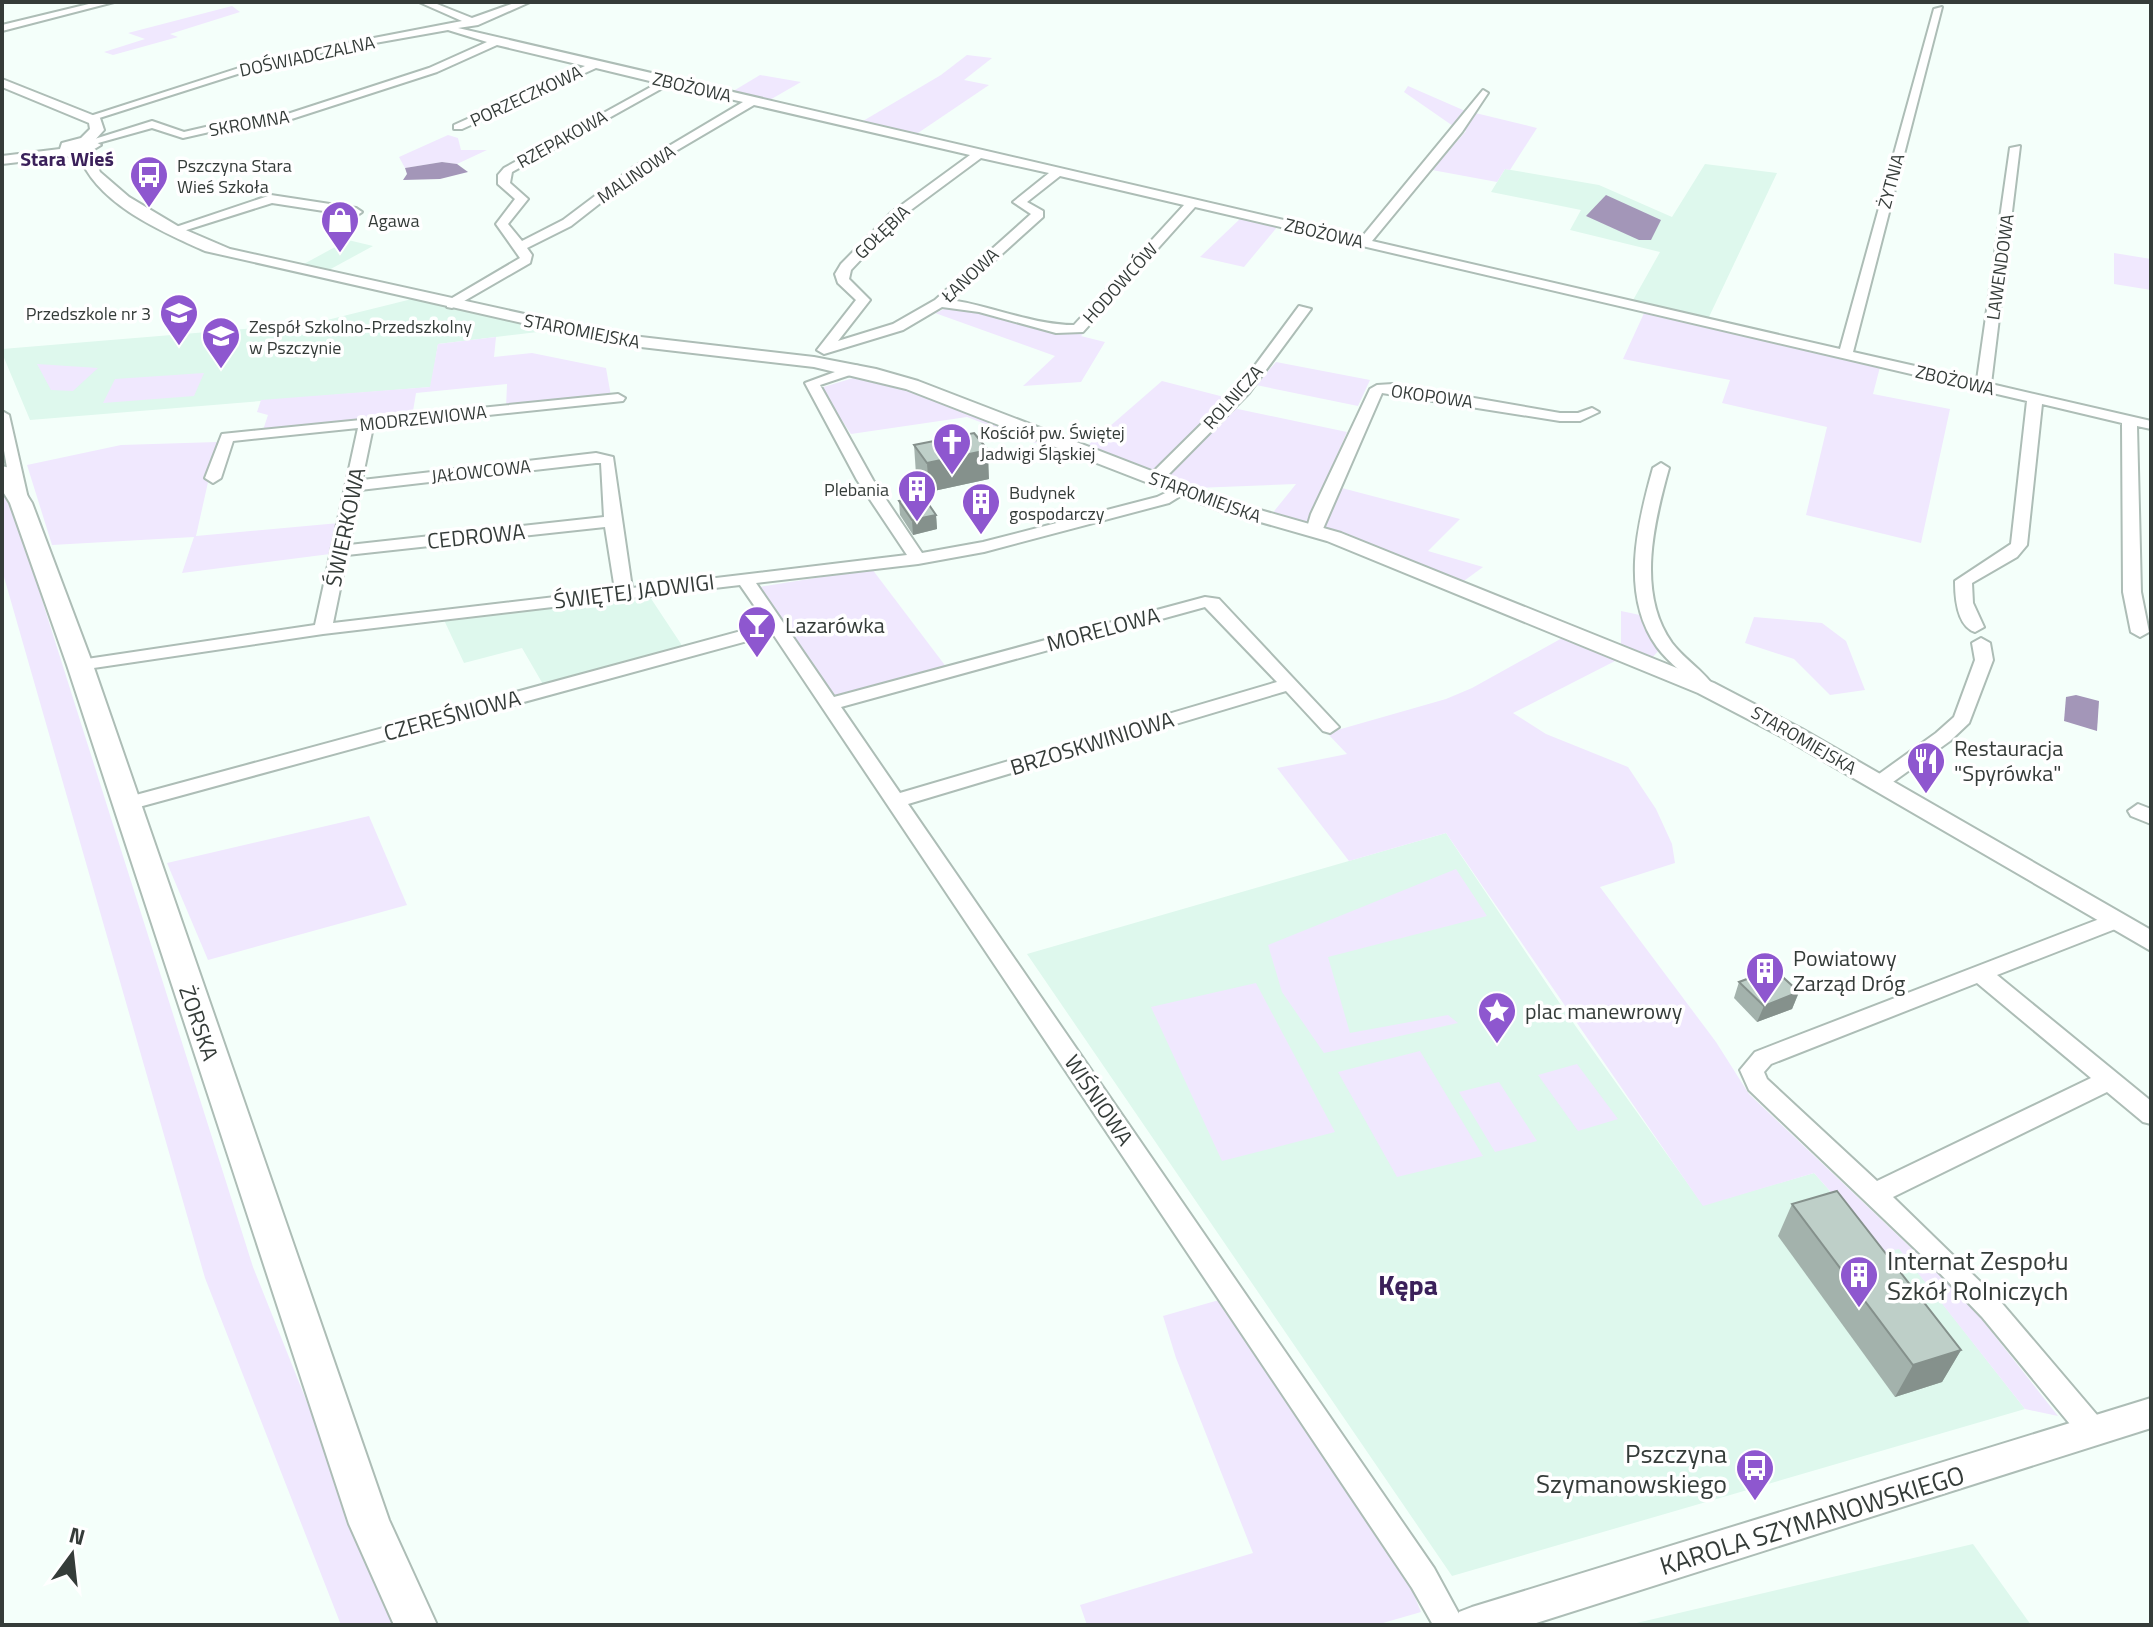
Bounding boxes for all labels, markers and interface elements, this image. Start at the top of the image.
street label: DOŚWIADCZALNA [237,28,377,84]
street label: PORZECZKOWA [466,58,587,134]
street label: ZBOŻOWA [650,65,734,109]
street label: SKROMNA [207,103,291,143]
street label: RZEPAKOWA [512,103,612,175]
street label: MALINOWA [591,138,681,210]
district label: Stara Wieś [20,143,114,174]
street label: ŻYTNIA [1871,150,1911,212]
place label: Pszczyna Stara Wieś Szkoła [177,152,292,200]
bus stop icon: Pszczyna Stara Wieś Szkoła [128,154,170,209]
shop icon: Agawa [319,199,361,254]
street label: GOŁĘBIA [848,199,916,265]
place label: Agawa [368,207,419,234]
street label: ZBOŻOWA [1282,211,1366,255]
street label: LAWENDOWA [1979,212,2021,322]
street label: HODOWCÓW [1076,236,1164,329]
street label: ŁANOWA [935,241,1005,309]
school or university icon: Przedszkole nr 3 [158,292,200,347]
place label: Przedszkole nr 3 [26,300,151,327]
street label: STAROMIEJSKA [522,307,643,356]
place label: Zespół Szkolno-Przedszkolny w Pszczynie [249,313,472,361]
school or university icon: Zespół Szkolno-Przedszkolny w Pszczynie [200,315,242,370]
street label: ZBOŻOWA [1913,358,1997,402]
street label: ROLNICZA [1197,359,1269,435]
street label: OKOPOWA [1389,377,1475,415]
street label: MODRZEWIOWA [358,398,488,438]
place label: Kościół pw. Świętej Jadwigi Śląskiej [980,419,1125,467]
church icon: Kościół pw. Świętej Jadwigi Śląskiej [931,421,973,476]
street label: JAŁOWCOWA [430,452,532,490]
street label: ŚWIERKOWA [316,464,374,590]
street label: STAROMIEJSKA [1145,464,1265,530]
building icon: Plebania [896,468,938,523]
place label: Plebania [824,476,889,503]
place label: Budynek gospodarczy [1009,479,1105,527]
building icon: Budynek gospodarczy [960,481,1002,536]
street label: CEDROWA [425,514,527,558]
street label: ŚWIĘTEJ JADWIGI [552,564,716,618]
street label: MORELOWA [1043,598,1163,660]
bar icon: Lazarówka [736,604,778,659]
place label: Lazarówka [785,608,885,642]
street label: CZEREŚNIOWA [380,680,524,750]
street label: STAROMIEJSKA [1746,699,1862,781]
street label: BRZOSKWINIOWA [1006,702,1178,784]
place label: Restauracja "Spyrówka" [1954,731,2063,790]
restaurant icon: Restauracja "Spyrówka" [1905,740,1947,795]
place label: Powiatowy Zarząd Dróg [1793,941,1905,1000]
building icon: Powiatowy Zarząd Dróg [1744,950,1786,1005]
street label: ŻORSKA [170,981,228,1065]
place icon: plac manewrowy [1476,990,1518,1045]
place label: plac manewrowy [1525,994,1683,1028]
street label: WIŚNIOWA [1056,1048,1142,1152]
place label: Internat Zespołu Szkół Rolniczych [1887,1241,2069,1310]
building icon: Internat Zespołu Szkół Rolniczych [1838,1254,1880,1309]
district label: Kępa [1378,1263,1438,1306]
place label: Pszczyna Szymanowskiego [1536,1434,1727,1503]
bus stop icon: Pszczyna Szymanowskiego [1734,1447,1776,1502]
street label: KAROLA SZYMANOWSKIEGO [1655,1455,1969,1585]
north arrow [32,1515,112,1595]
text: N [65,1517,89,1554]

